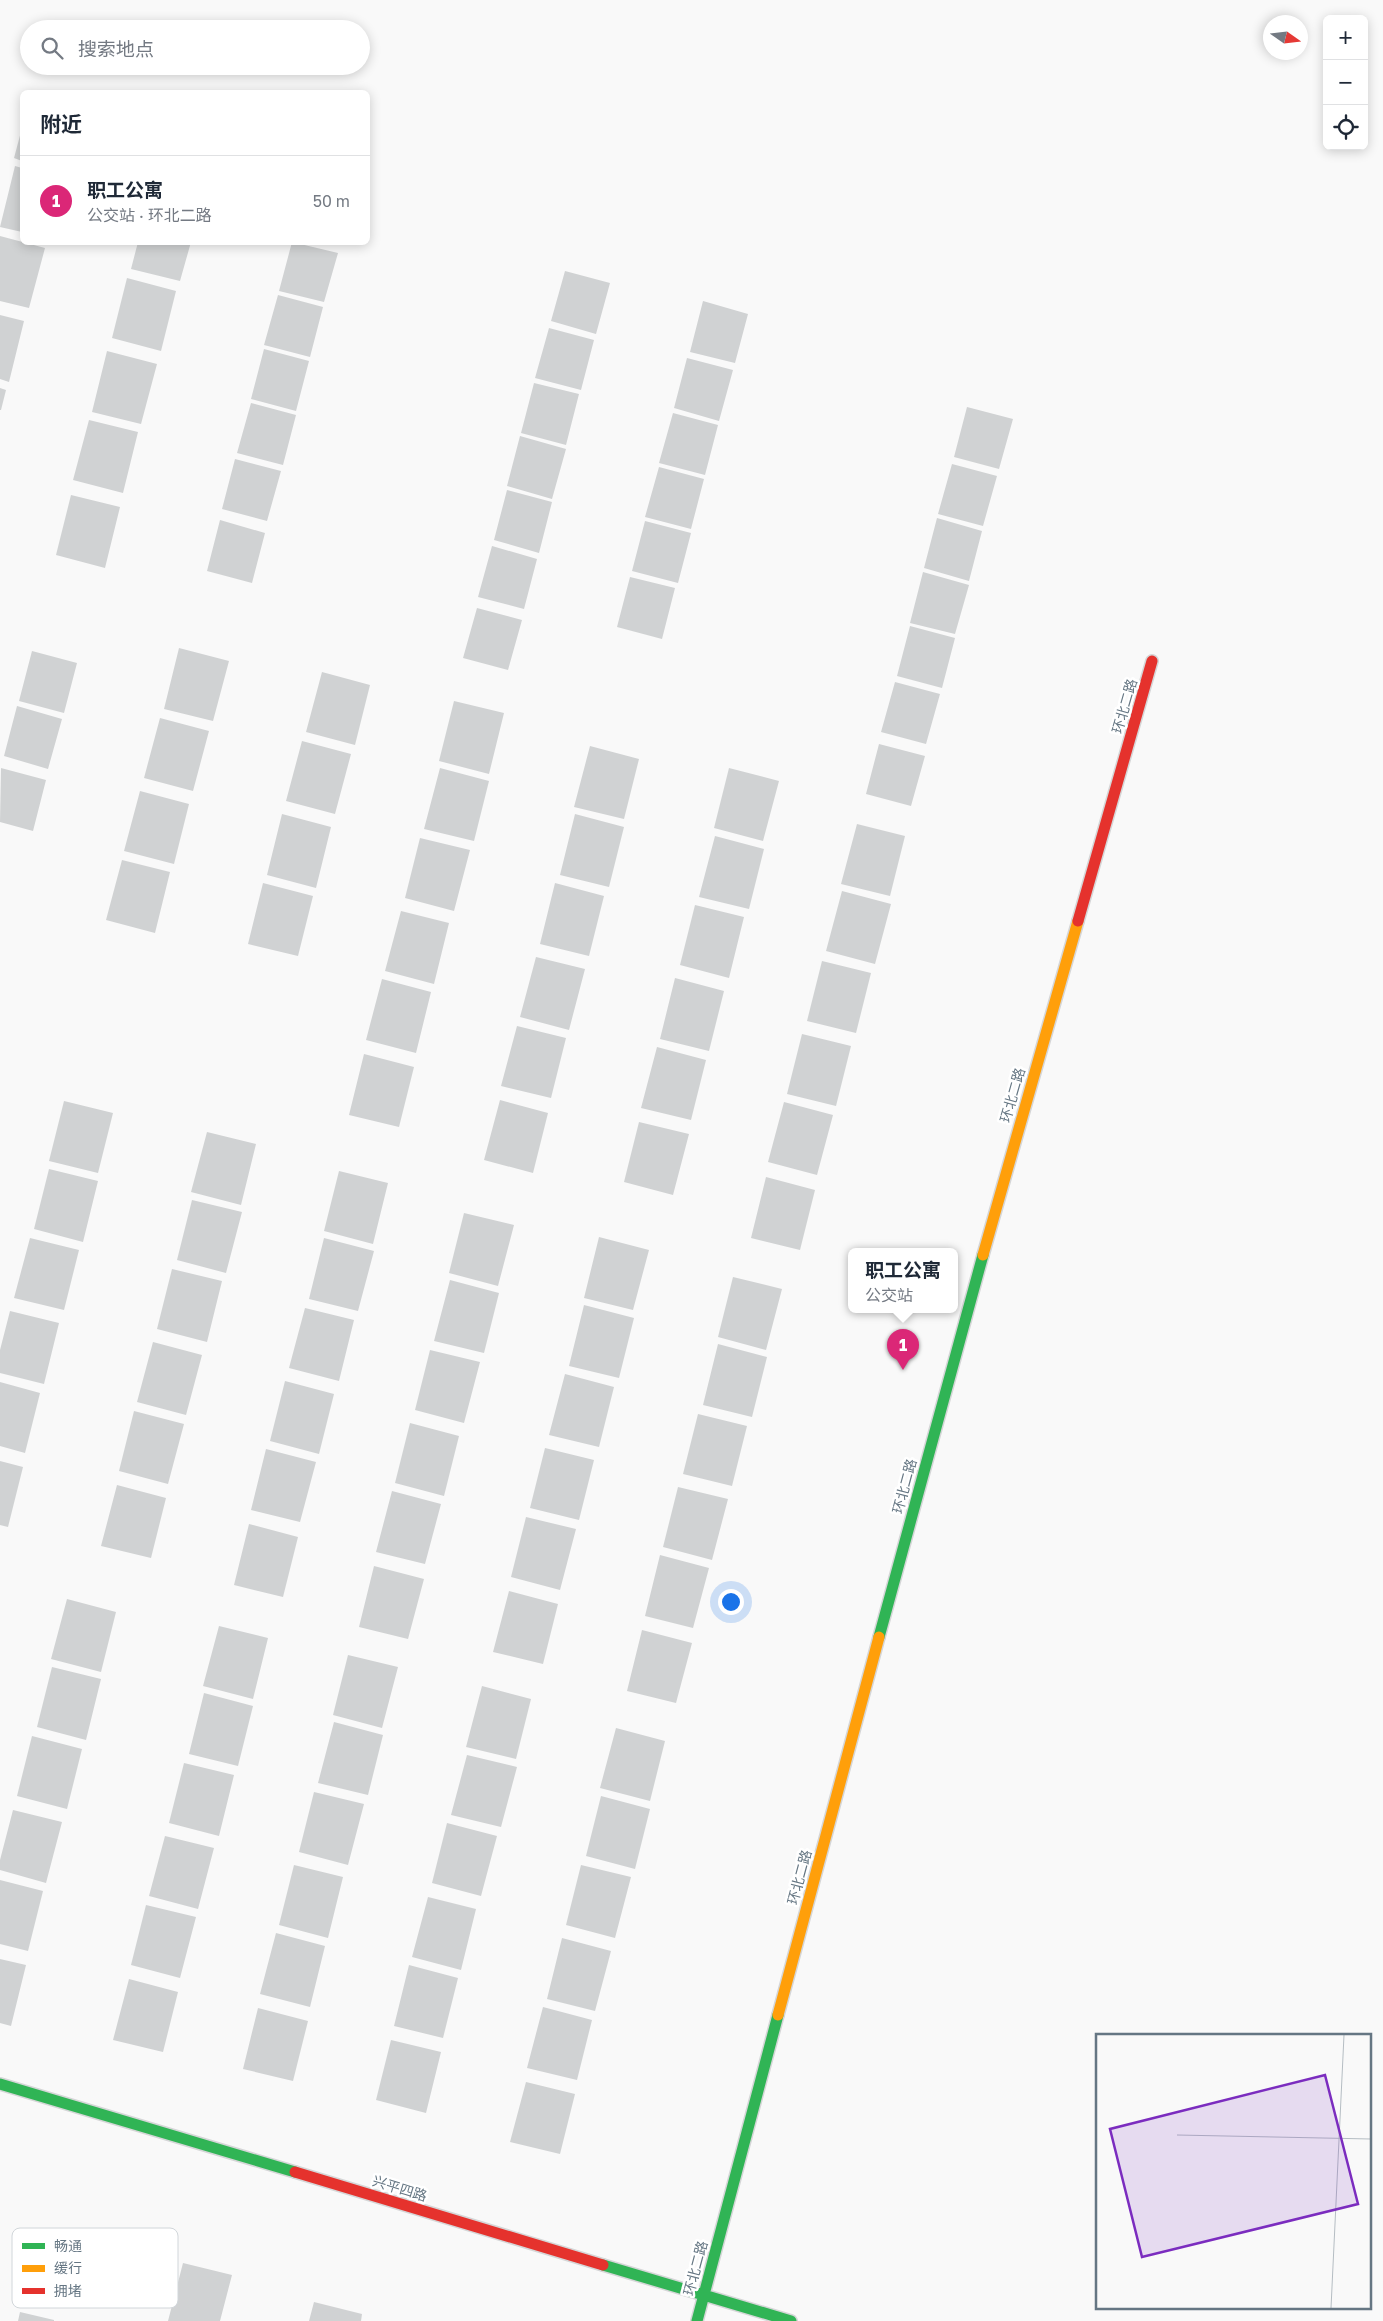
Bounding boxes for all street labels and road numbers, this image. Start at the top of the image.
street label: 环北二路 [1108,677,1140,735]
street label: 环北二路 [996,1066,1028,1124]
street label: 环北二路 [889,1457,919,1515]
street label: 环北二路 [784,1848,814,1906]
street label: 兴平四路 [371,2172,429,2204]
street label: 环北二路 [680,2239,710,2297]

